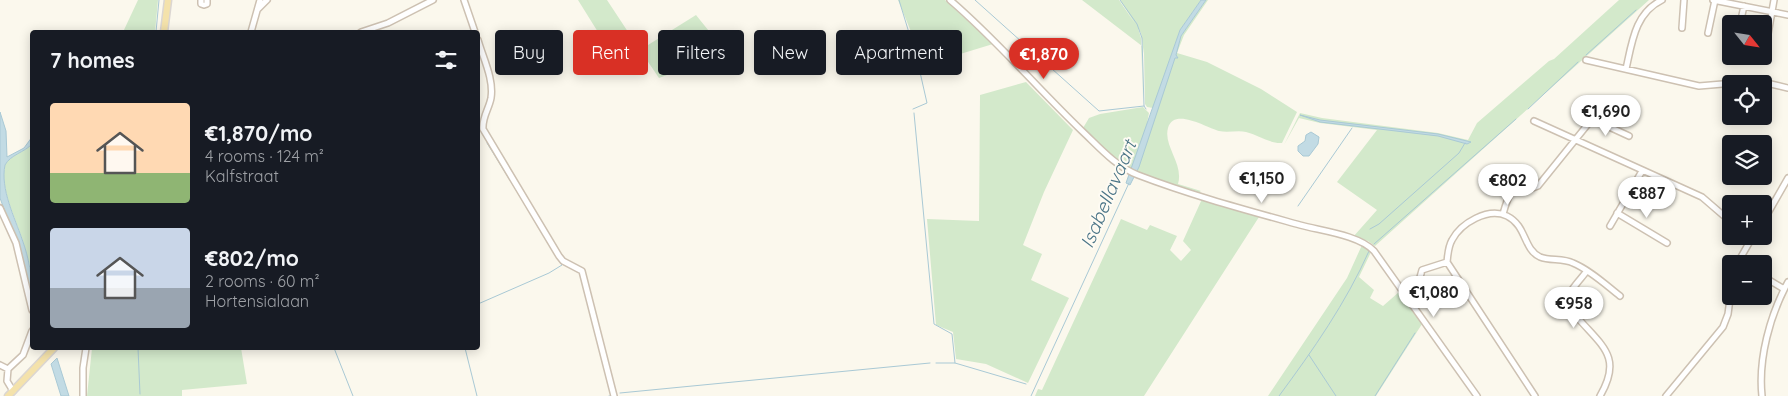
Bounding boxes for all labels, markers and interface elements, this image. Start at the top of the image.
north arrow [1722,15,1772,65]
map controls [1722,15,1772,305]
chip: Buy [495,30,563,75]
chip: Rent [573,30,648,75]
chip: Filters [658,30,744,75]
chip: New [754,30,826,75]
chip: Apartment [836,30,962,75]
pin: €1,870 [1003,38,1085,80]
text: €1,870 [1020,44,1068,64]
icon: filters [432,46,460,74]
text: 7 homes [50,47,135,73]
button: locate [1722,75,1772,125]
pin: €1,690 [1565,94,1647,137]
text: €1,690 [1582,101,1630,121]
text: €1,870/mo [205,120,312,146]
icon: home [90,123,150,183]
water label: Isabellavaart [1075,134,1142,251]
button: layers [1722,135,1772,185]
text: 4 rooms · 124 m² [205,146,324,166]
pin: €1,150 [1221,162,1303,204]
pin: €802 [1478,164,1538,206]
text: Kalfstraat [205,166,279,186]
text: €1,150 [1240,168,1284,188]
text: €802 [1489,170,1527,190]
pin: €887 [1617,176,1677,219]
text: €887 [1629,183,1665,203]
button: + [1722,195,1772,245]
text: €802/mo [205,245,299,271]
icon: home [90,248,150,308]
button: − [1722,255,1772,305]
text: 2 rooms · 60 m² [205,271,319,291]
pin: €1,080 [1393,276,1475,318]
text: €1,080 [1409,282,1459,302]
pin: €958 [1544,286,1604,329]
text: Hortensialaan [205,291,309,311]
text: €958 [1555,293,1593,313]

